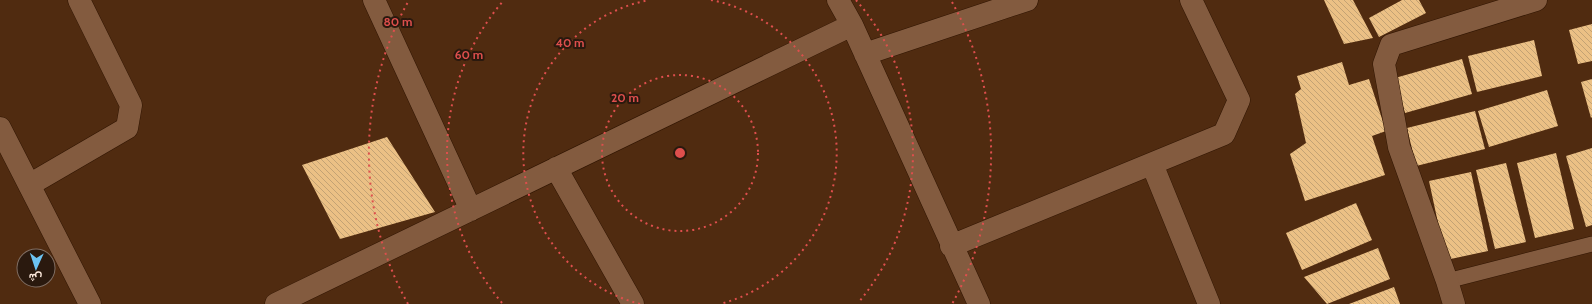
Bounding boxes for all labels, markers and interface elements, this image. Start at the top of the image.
text: 80 m [384,14,412,29]
text: 40 m [555,35,585,50]
text: 60 m [455,47,483,62]
text: 20 m [611,90,639,105]
centre of rings [673,146,687,160]
north arrow [16,248,56,288]
text: ش [29,271,42,285]

